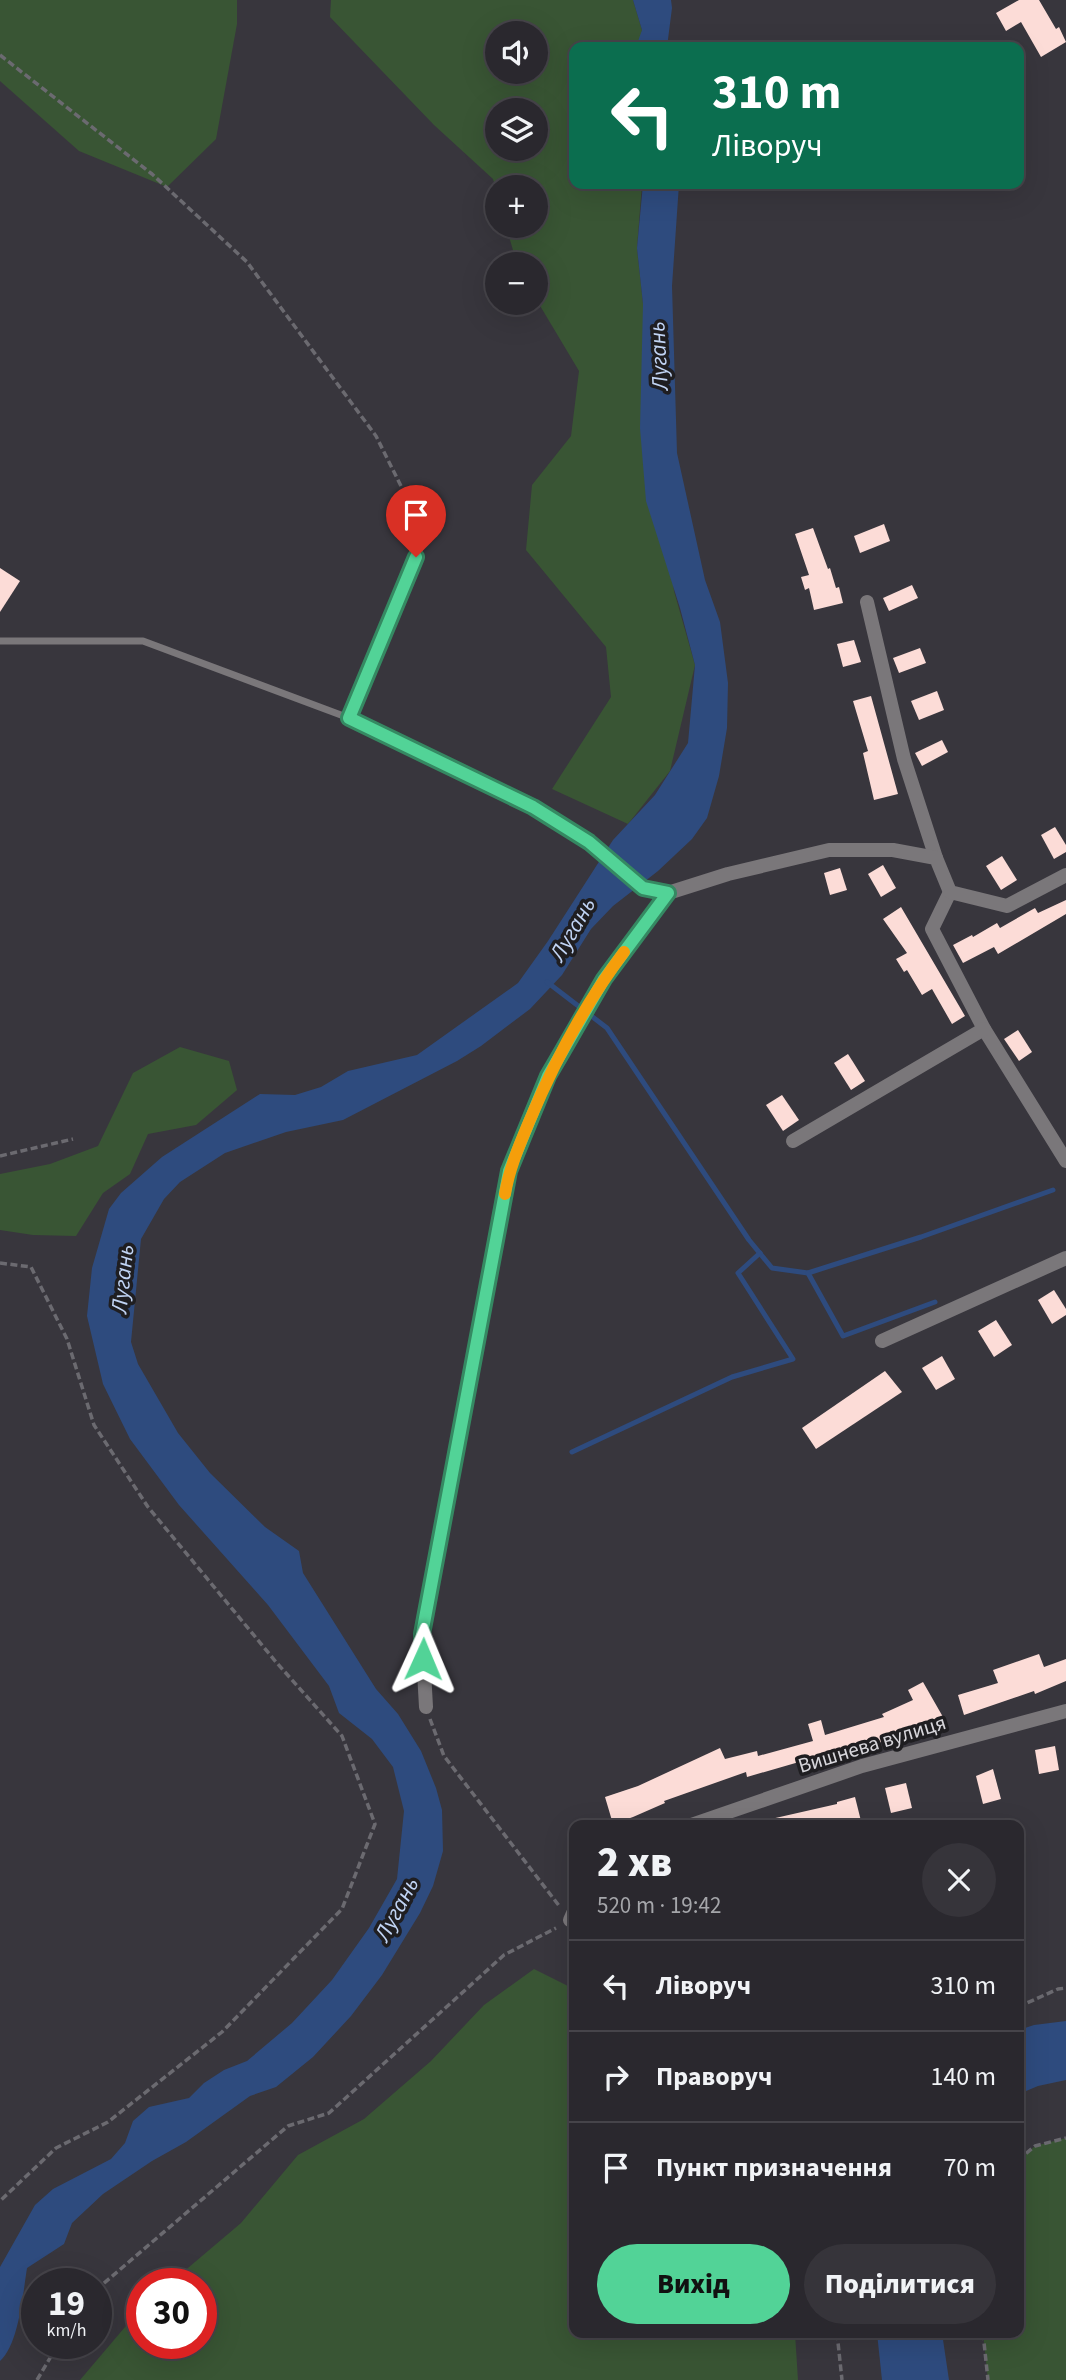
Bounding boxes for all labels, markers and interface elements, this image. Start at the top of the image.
map controls [485,21,548,315]
button: sound [485,21,548,84]
text: 310 m [712,58,841,128]
icon: left [597,70,688,161]
button: layers [485,98,548,161]
text: Ліворуч [712,123,823,169]
button: + [485,175,548,238]
button: − [485,252,548,315]
water label: Лугань [640,321,677,393]
pin [386,485,446,557]
icon: arrive [397,496,435,534]
water label: Лугань [540,891,604,969]
water label: Лугань [102,1243,143,1317]
position arrow [386,1622,460,1696]
street label: Вишнева вулиця [794,1707,950,1781]
text: 2 хв [597,1833,672,1893]
button: close [922,1843,996,1917]
water label: Лугань [365,1871,427,1949]
text: 520 m · 19:42 [597,1889,721,1922]
icon: left [597,1967,635,2005]
text: Ліворуч [656,1967,751,2004]
text: 310 m [930,1967,996,2004]
icon: right [597,2058,635,2096]
text: Праворуч [656,2058,772,2095]
text: 140 m [930,2058,996,2095]
icon: arrive [597,2149,635,2187]
text: Пункт призначення [656,2149,892,2186]
text: 70 m [943,2149,996,2186]
button: Вихід [597,2244,790,2324]
button: Поділитися [804,2244,996,2324]
speed limit sign: 30 [126,2268,217,2359]
text: 19 [48,2279,85,2329]
text: km/h [47,2318,86,2343]

